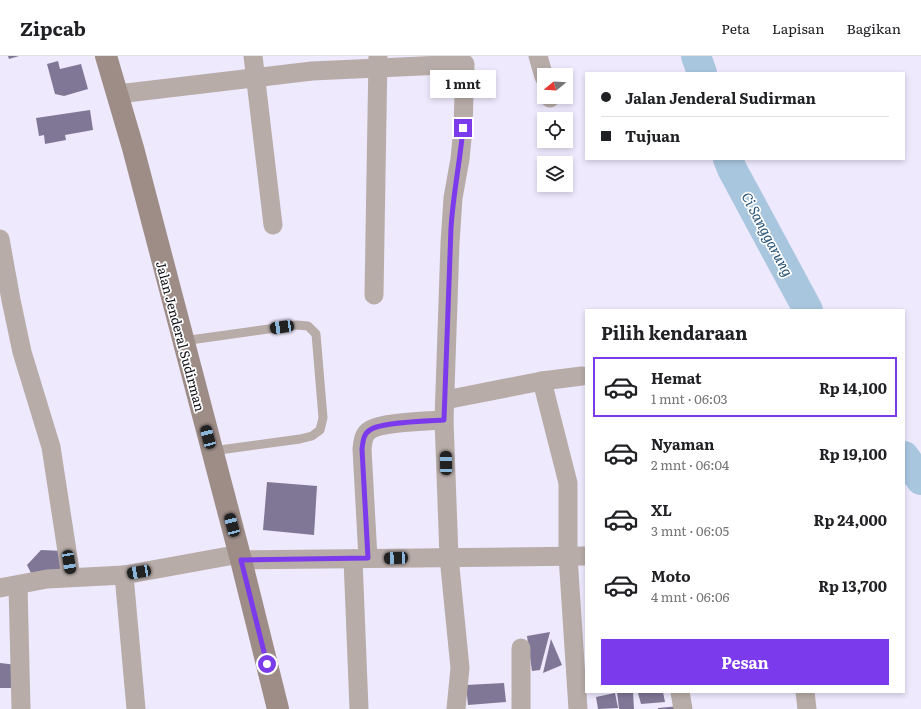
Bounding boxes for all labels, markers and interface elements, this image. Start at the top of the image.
text: Zipcab [20,14,86,42]
text: Peta [721,18,750,38]
text: Lapisan [772,18,825,38]
text: Bagikan [847,18,901,38]
north arrow [537,68,573,104]
map controls [537,68,573,192]
callout: 1 mnt [430,70,496,98]
text: 1 mnt [445,74,481,93]
text: Jalan Jenderal Sudirman [625,86,816,109]
button: locate [537,112,573,148]
route end [454,119,472,137]
text: Tujuan [625,124,680,147]
button: layers [537,156,573,192]
water label: Ci Sanggarung [737,188,799,280]
street label: Jalan Jenderal Sudirman [152,259,210,414]
car [269,319,295,335]
text: Pilih kendaraan [601,319,747,346]
text: Hemat [651,366,702,389]
icon: car [603,369,639,405]
text: Rp 14,100 [819,376,887,399]
text: 1 mnt · 06:03 [651,389,728,408]
car [199,424,217,450]
text: Nyaman [651,432,714,455]
icon: car [603,435,639,471]
text: Rp 19,100 [819,442,887,465]
car [440,451,452,475]
text: 2 mnt · 06:04 [651,455,729,474]
text: XL [651,498,672,521]
icon: car [603,501,639,537]
text: Rp 24,000 [813,508,887,531]
car [223,512,241,538]
text: 3 mnt · 06:05 [651,521,729,540]
car [61,549,77,575]
car [384,552,408,564]
car [126,564,152,580]
text: Moto [651,564,691,587]
icon: car [603,567,639,603]
text: Rp 13,700 [818,574,887,597]
text: 4 mnt · 06:06 [651,587,730,606]
button: Pesan [601,639,889,685]
route start [258,655,276,673]

